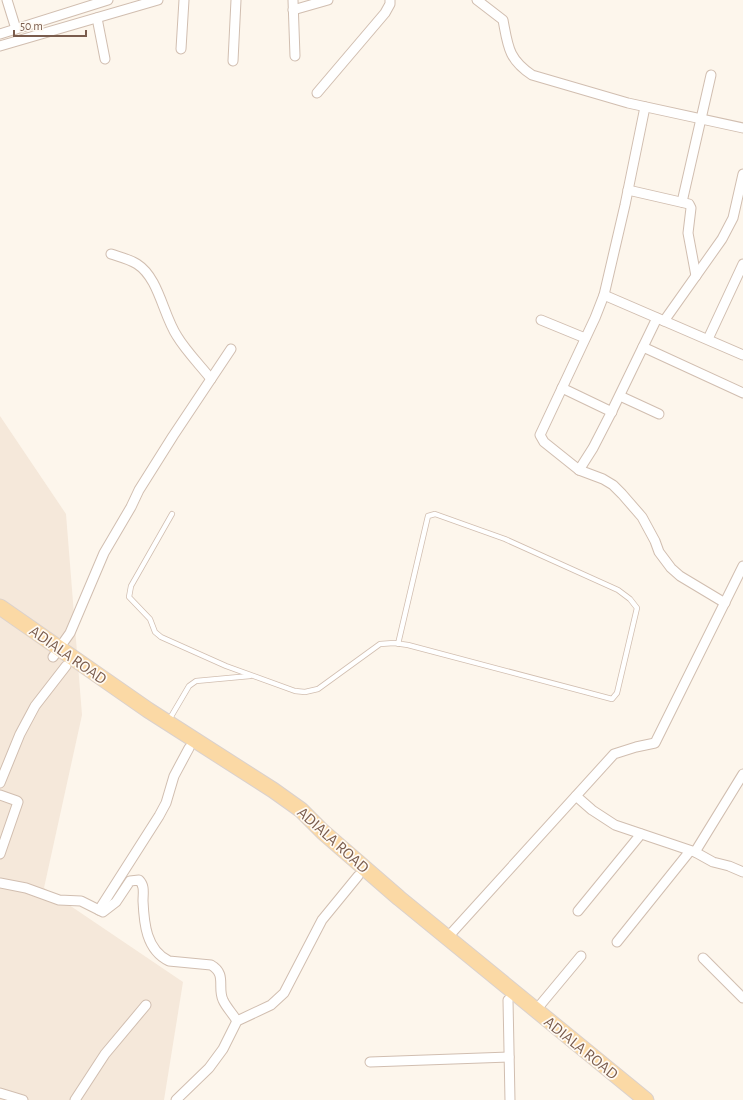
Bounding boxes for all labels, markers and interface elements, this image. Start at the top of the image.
scale bar [14,12,86,38]
text: 50 m [20,20,43,32]
street label: ADIALA ROAD [27,623,109,687]
street label: ADIALA ROAD [294,804,372,876]
street label: ADIALA ROAD [541,1013,621,1083]

